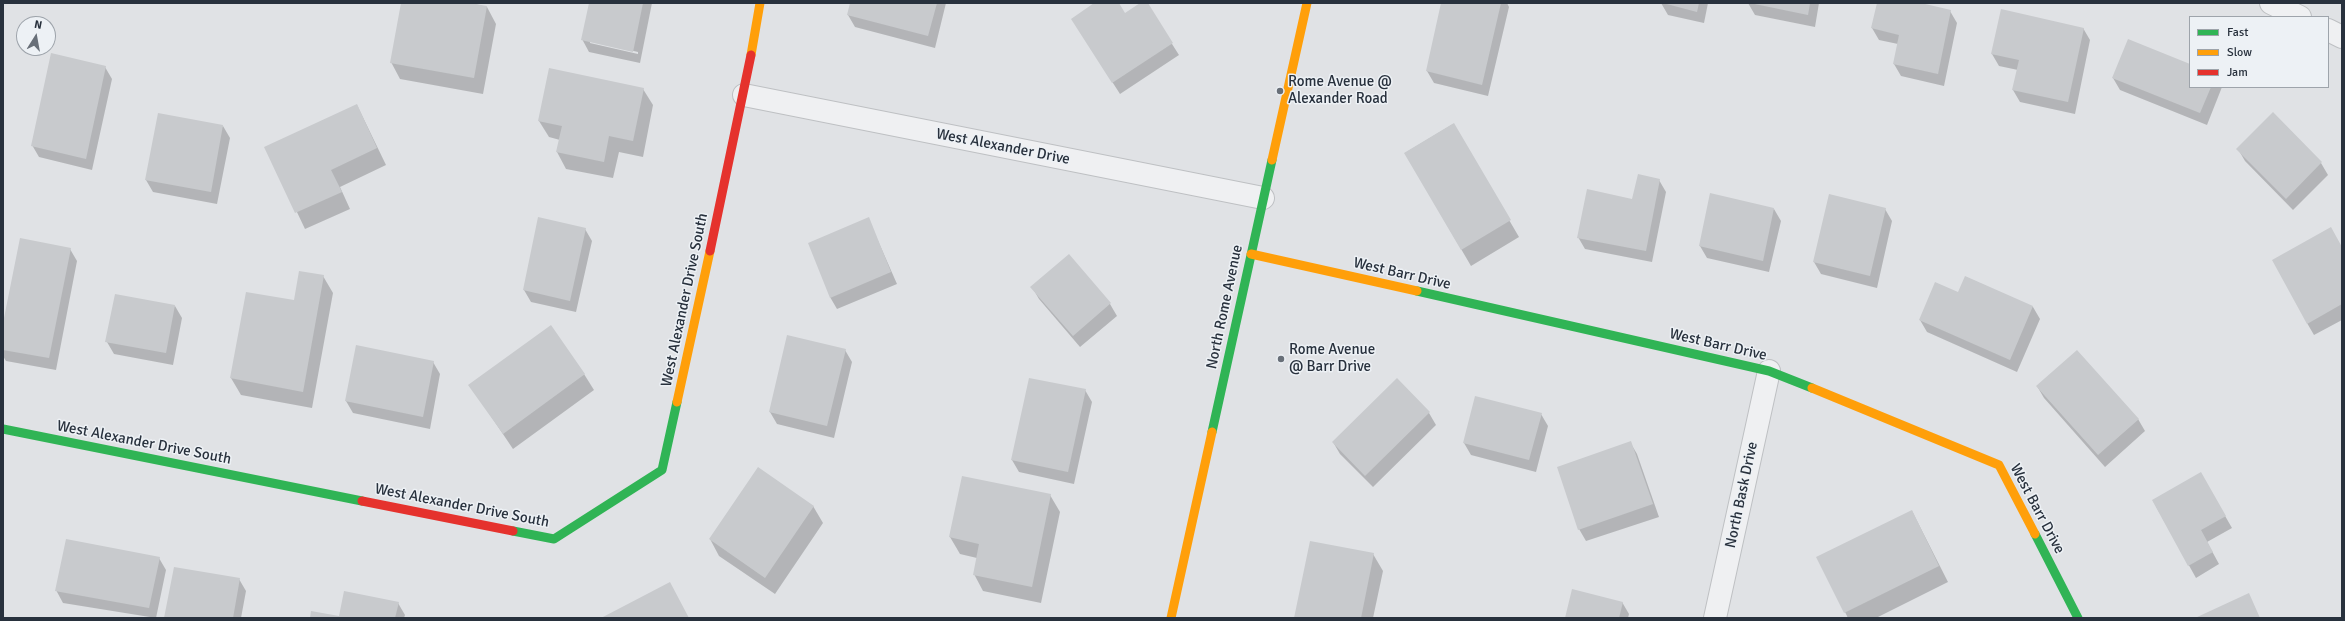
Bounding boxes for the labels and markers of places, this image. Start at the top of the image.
place label: Rome Avenue @ Alexander Road [1288,73,1392,108]
marker: Rome Avenue @ Alexander Road [1275,86,1285,96]
place label: Rome Avenue @ Barr Drive [1289,341,1375,376]
marker: Rome Avenue @ Barr Drive [1276,354,1286,364]

